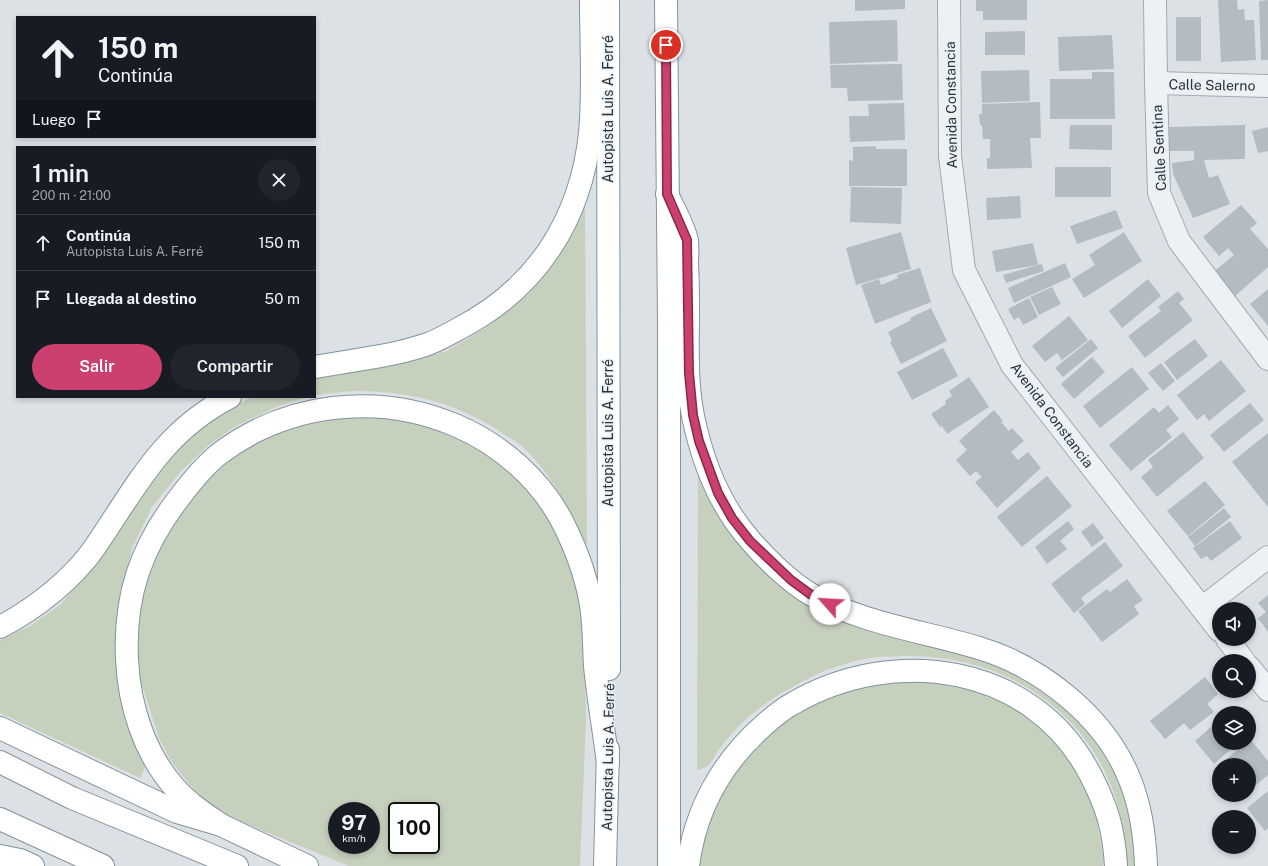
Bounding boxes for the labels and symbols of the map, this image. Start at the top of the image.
pin [649,28,683,62]
street label: Autopista Luis A. Ferré [600,35,616,183]
street label: Avenida Constancia [942,41,960,169]
street label: Calle Salerno [1168,76,1256,94]
street label: Calle Sentina [1149,104,1169,192]
street label: Autopista Luis A. Ferré [600,359,616,507]
street label: Avenida Constancia [1007,359,1097,471]
position arrow [809,583,851,625]
street label: Autopista Luis A. Ferré [599,683,617,831]
speed limit sign: 100 [388,802,440,854]

